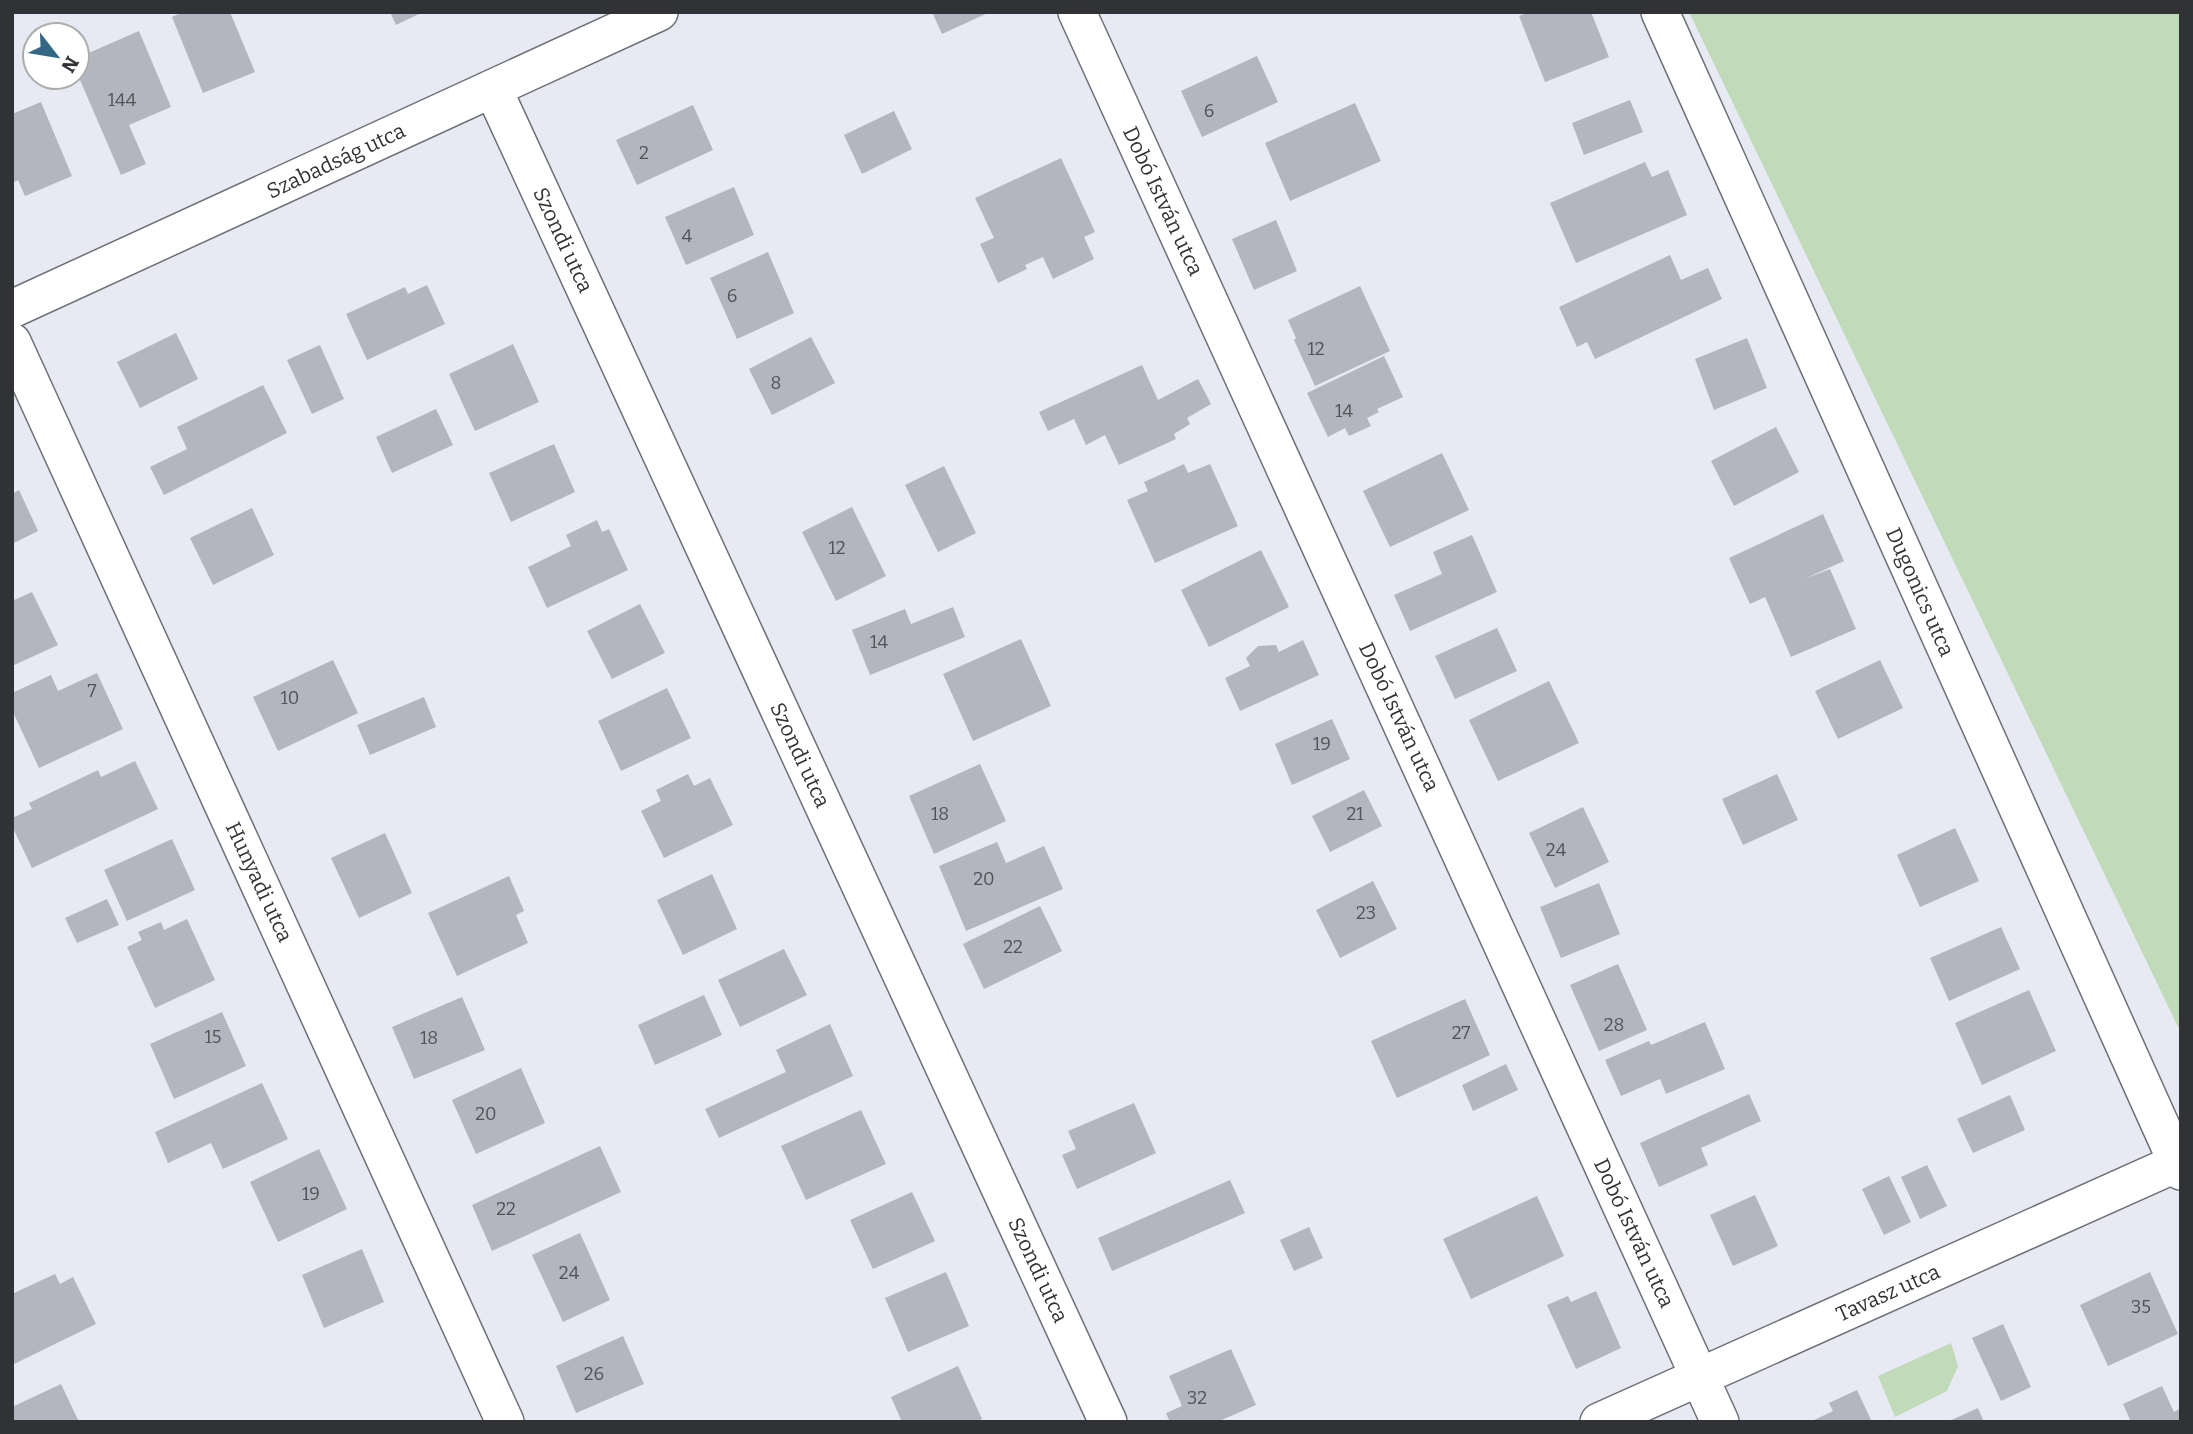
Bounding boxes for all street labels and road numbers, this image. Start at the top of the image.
street label: Szabadság utca [263,117,410,204]
street label: Dobó István utca [1117,122,1209,280]
street label: Szondi utca [527,183,599,297]
street label: Dugonics utca [1880,524,1960,661]
street label: Dobó István utca [1353,638,1445,796]
street label: Szondi utca [764,698,836,812]
street label: Hunyadi utca [220,818,298,947]
street label: Dobó István utca [1588,1154,1680,1312]
street label: Szondi utca [1002,1213,1074,1327]
street label: Tavasz utca [1832,1258,1944,1327]

